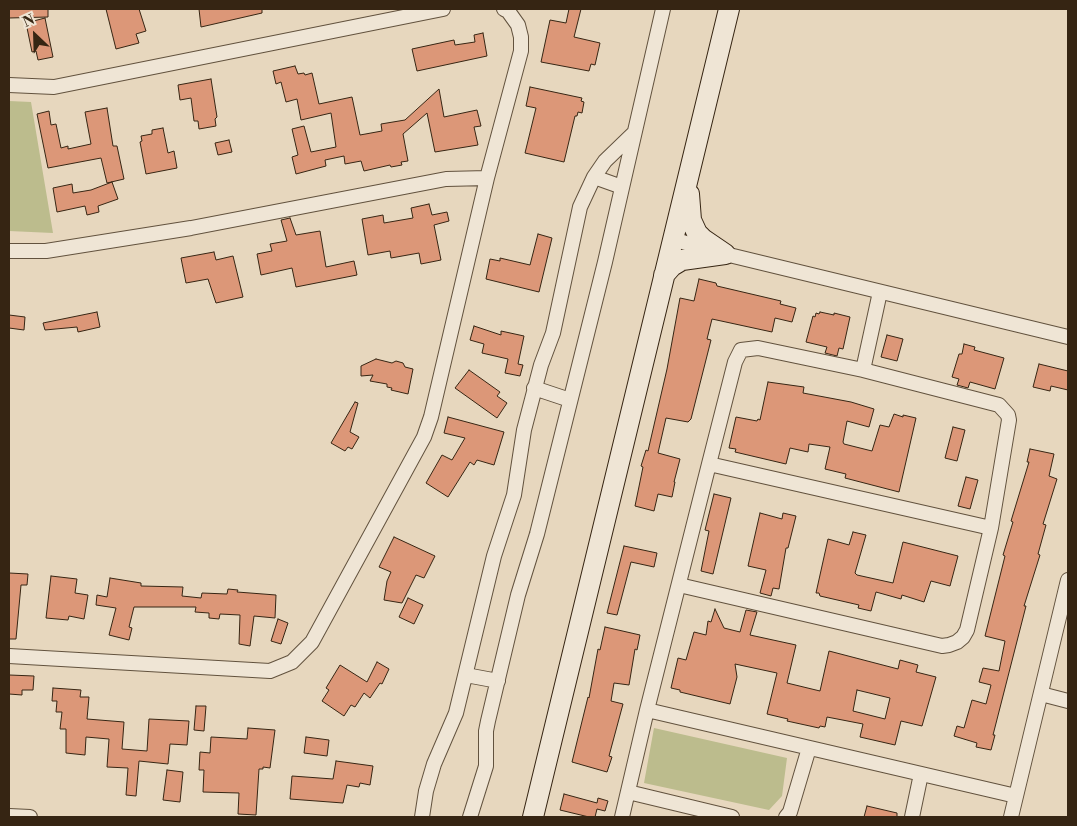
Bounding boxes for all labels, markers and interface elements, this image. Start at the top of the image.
north arrow [10,10,60,60]
text: N [20,11,38,32]

